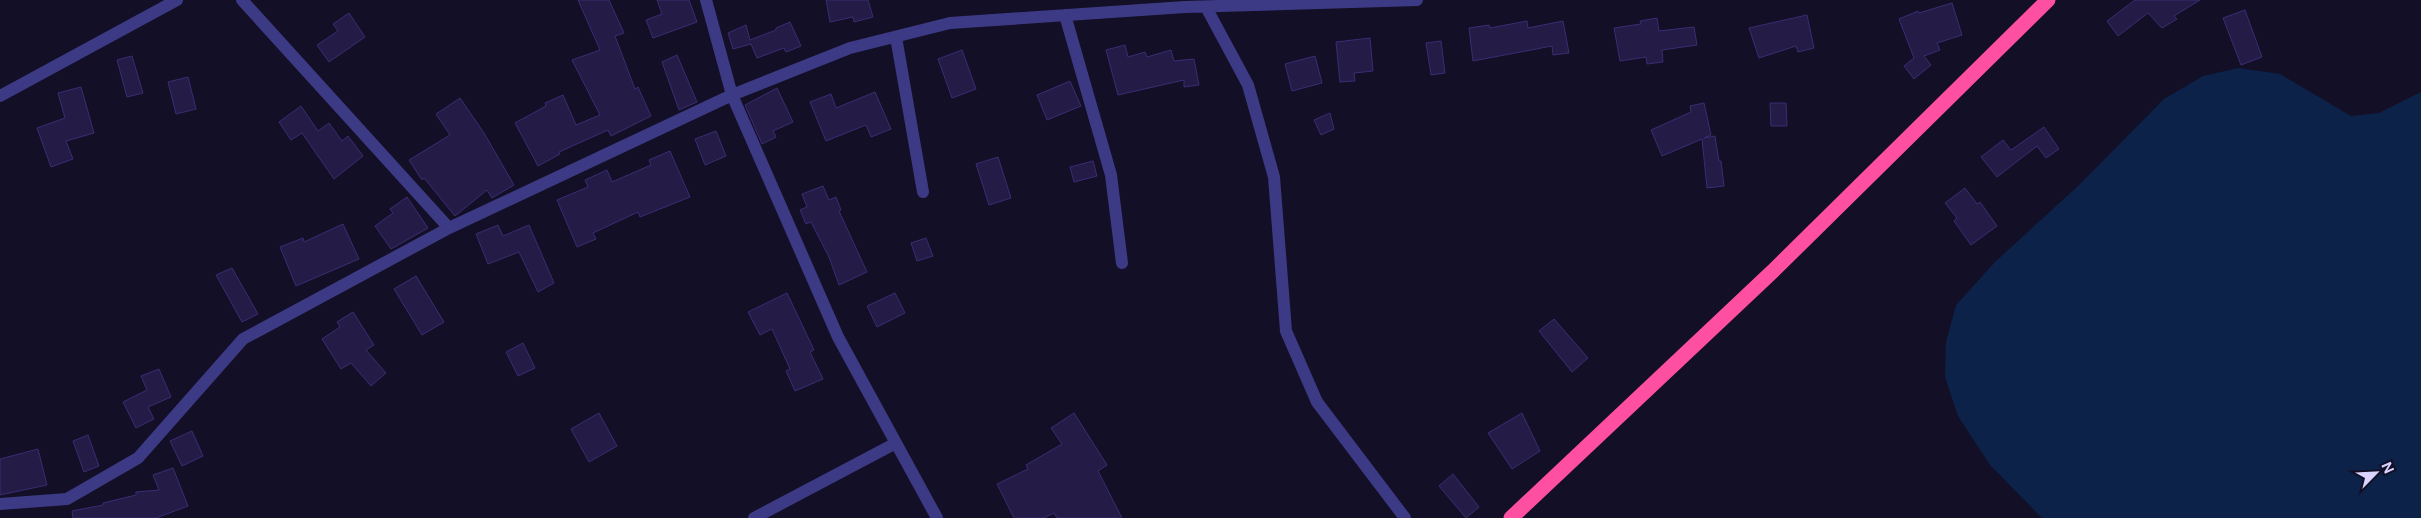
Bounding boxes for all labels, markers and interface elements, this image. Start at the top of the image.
north arrow [2351,448,2401,498]
text: N [2378,459,2397,476]

